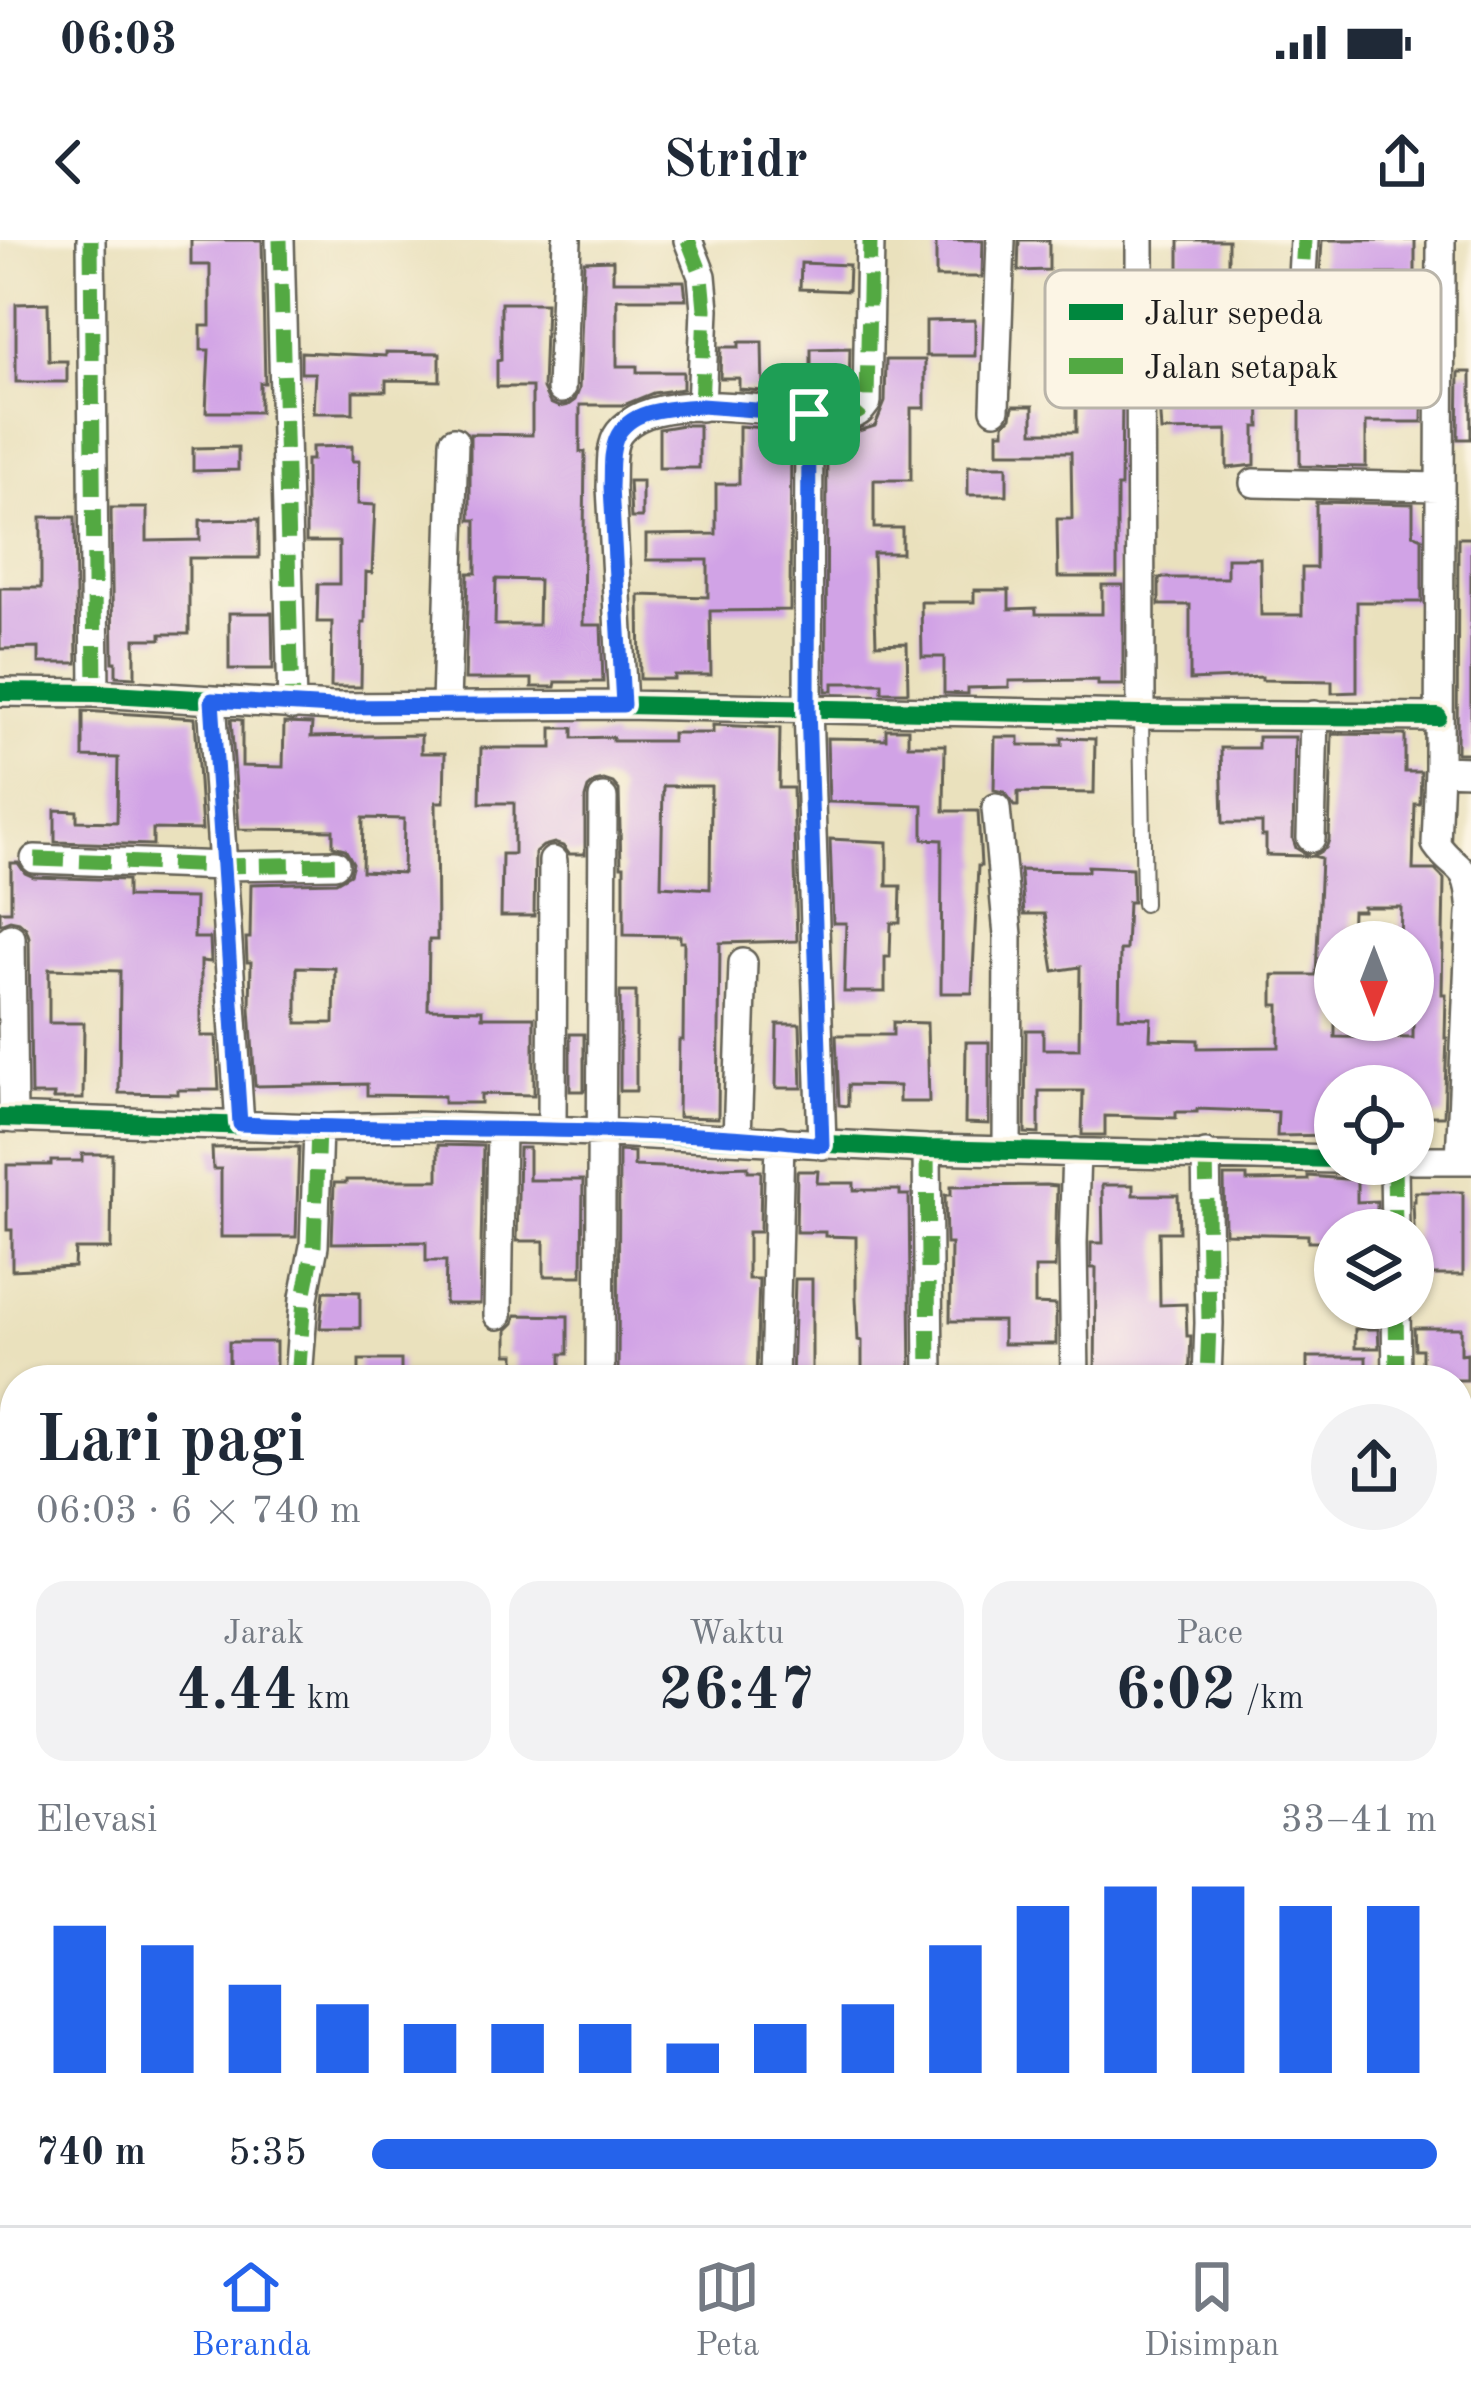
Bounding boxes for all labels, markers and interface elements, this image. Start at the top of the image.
text: 06:03 [60,19,177,64]
icon: back [36,129,102,195]
icon: share [1369,129,1435,195]
text: Stridr [663,135,808,189]
legend [1045,270,1441,408]
text: Jalur sepeda [1144,299,1323,332]
text: Jalan setapak [1144,353,1338,386]
pin [758,363,860,465]
icon: arrive [776,381,842,447]
north arrow [1314,921,1434,1041]
map controls [1314,921,1434,1329]
button: locate [1314,1065,1434,1185]
button: layers [1314,1209,1434,1329]
button: share [1311,1404,1437,1530]
text: Lari pagi [36,1410,306,1476]
text: 06:03 · 6 × 740 m [36,1492,361,1531]
text: Jarak [223,1618,304,1651]
text: Waktu [689,1618,784,1651]
text: Pace [1176,1618,1243,1651]
text: 4.44 [177,1662,298,1722]
text: 26:47 [659,1662,815,1722]
text: 6:02 [1115,1662,1236,1722]
text: km [298,1683,350,1716]
text: /km [1236,1683,1304,1716]
text: Elevasi [36,1801,158,1840]
text: 33–41 m [1280,1801,1437,1840]
text: 740 m [36,2134,146,2173]
text: 5:35 [228,2134,307,2173]
tab: Beranda [192,2254,311,2367]
tab: Peta [694,2254,760,2367]
tab: Disimpan [1144,2254,1279,2367]

